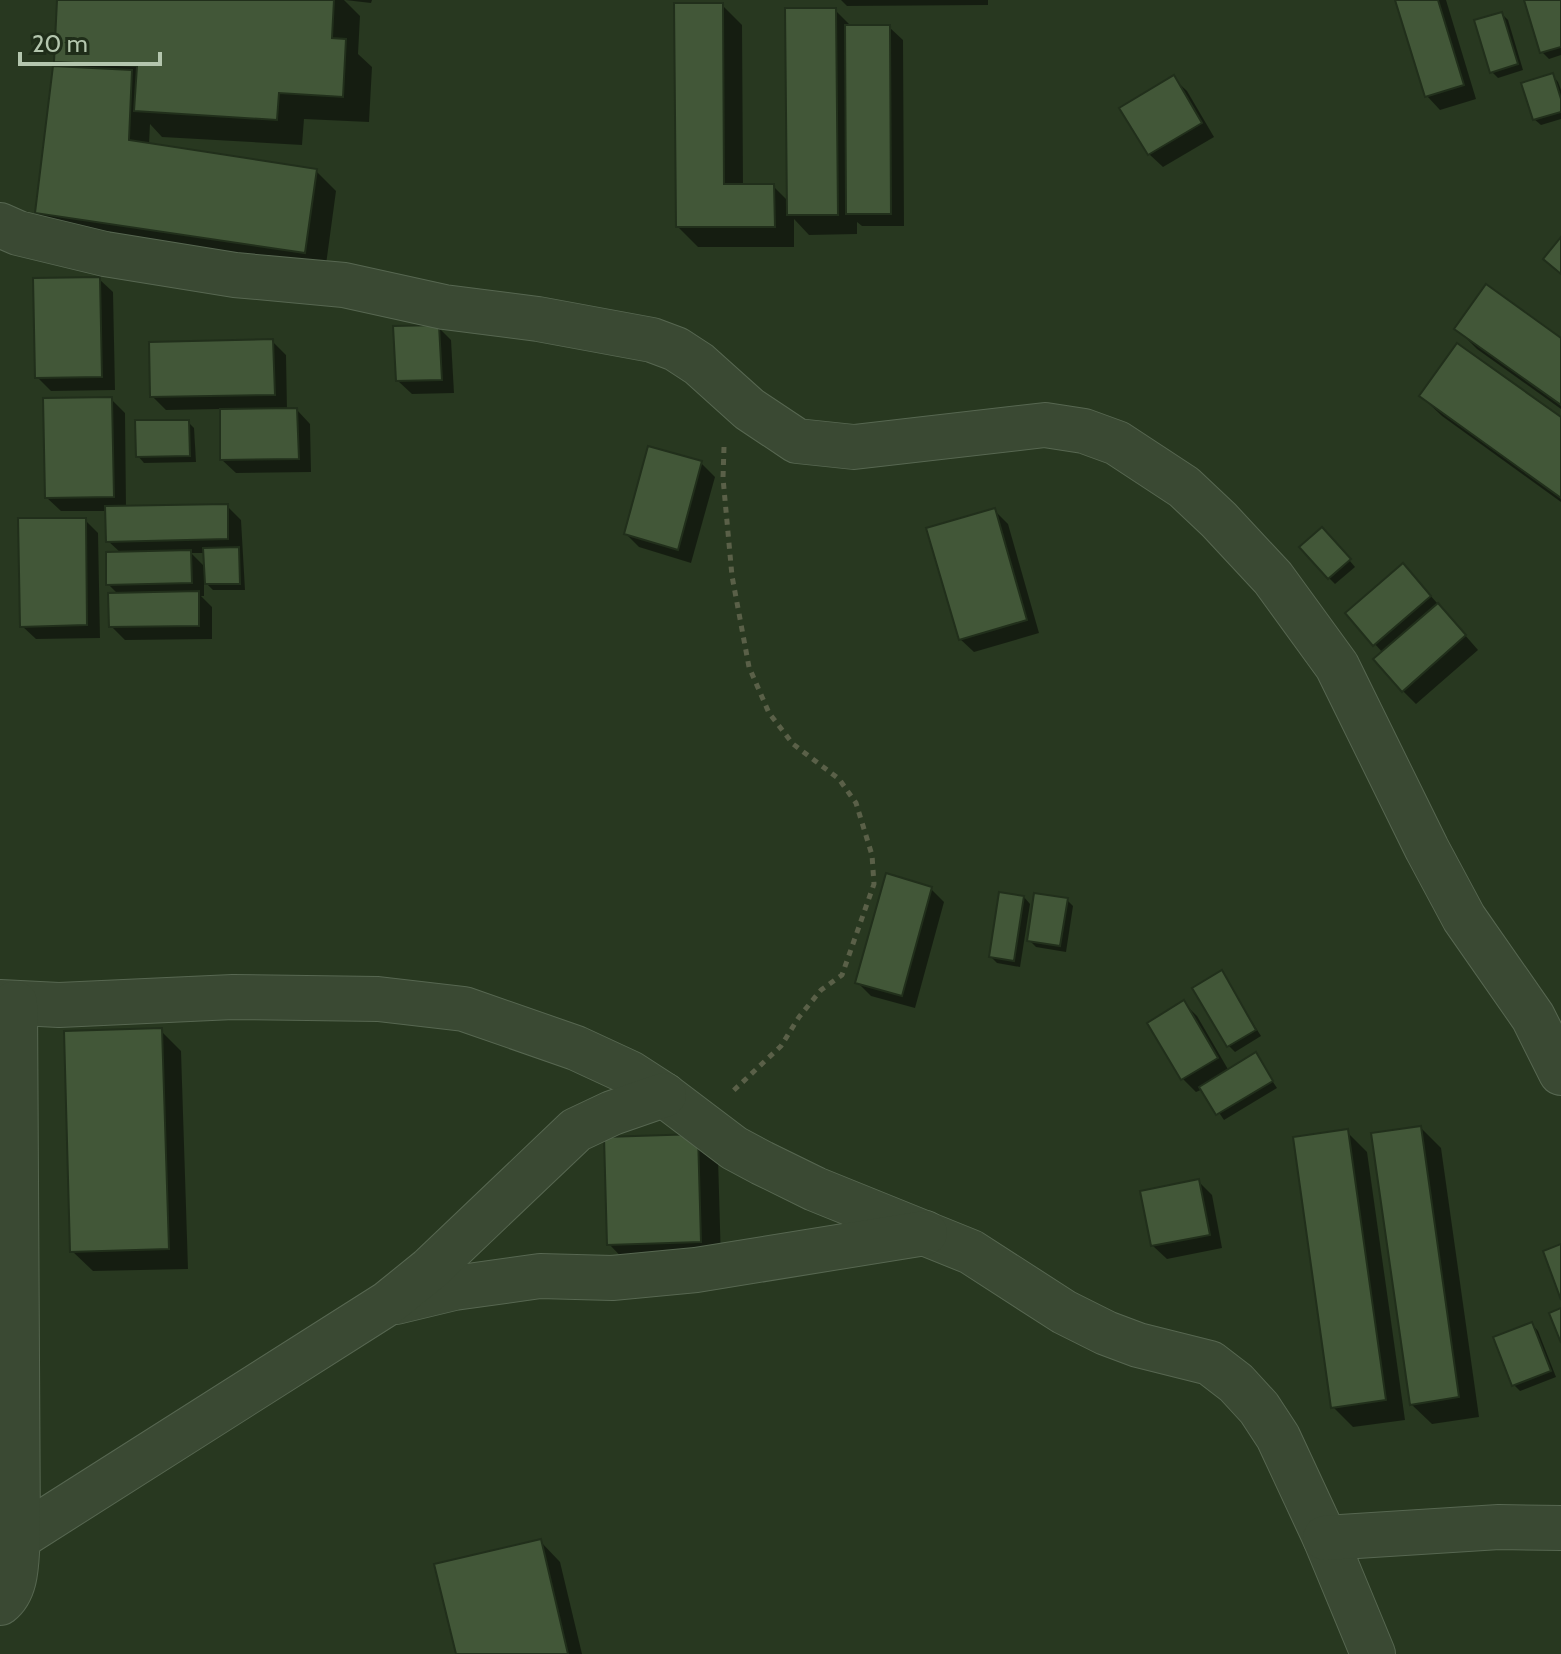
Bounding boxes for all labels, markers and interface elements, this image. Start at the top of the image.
scale bar [20,16,160,66]
text: 20 m [32,29,88,58]

